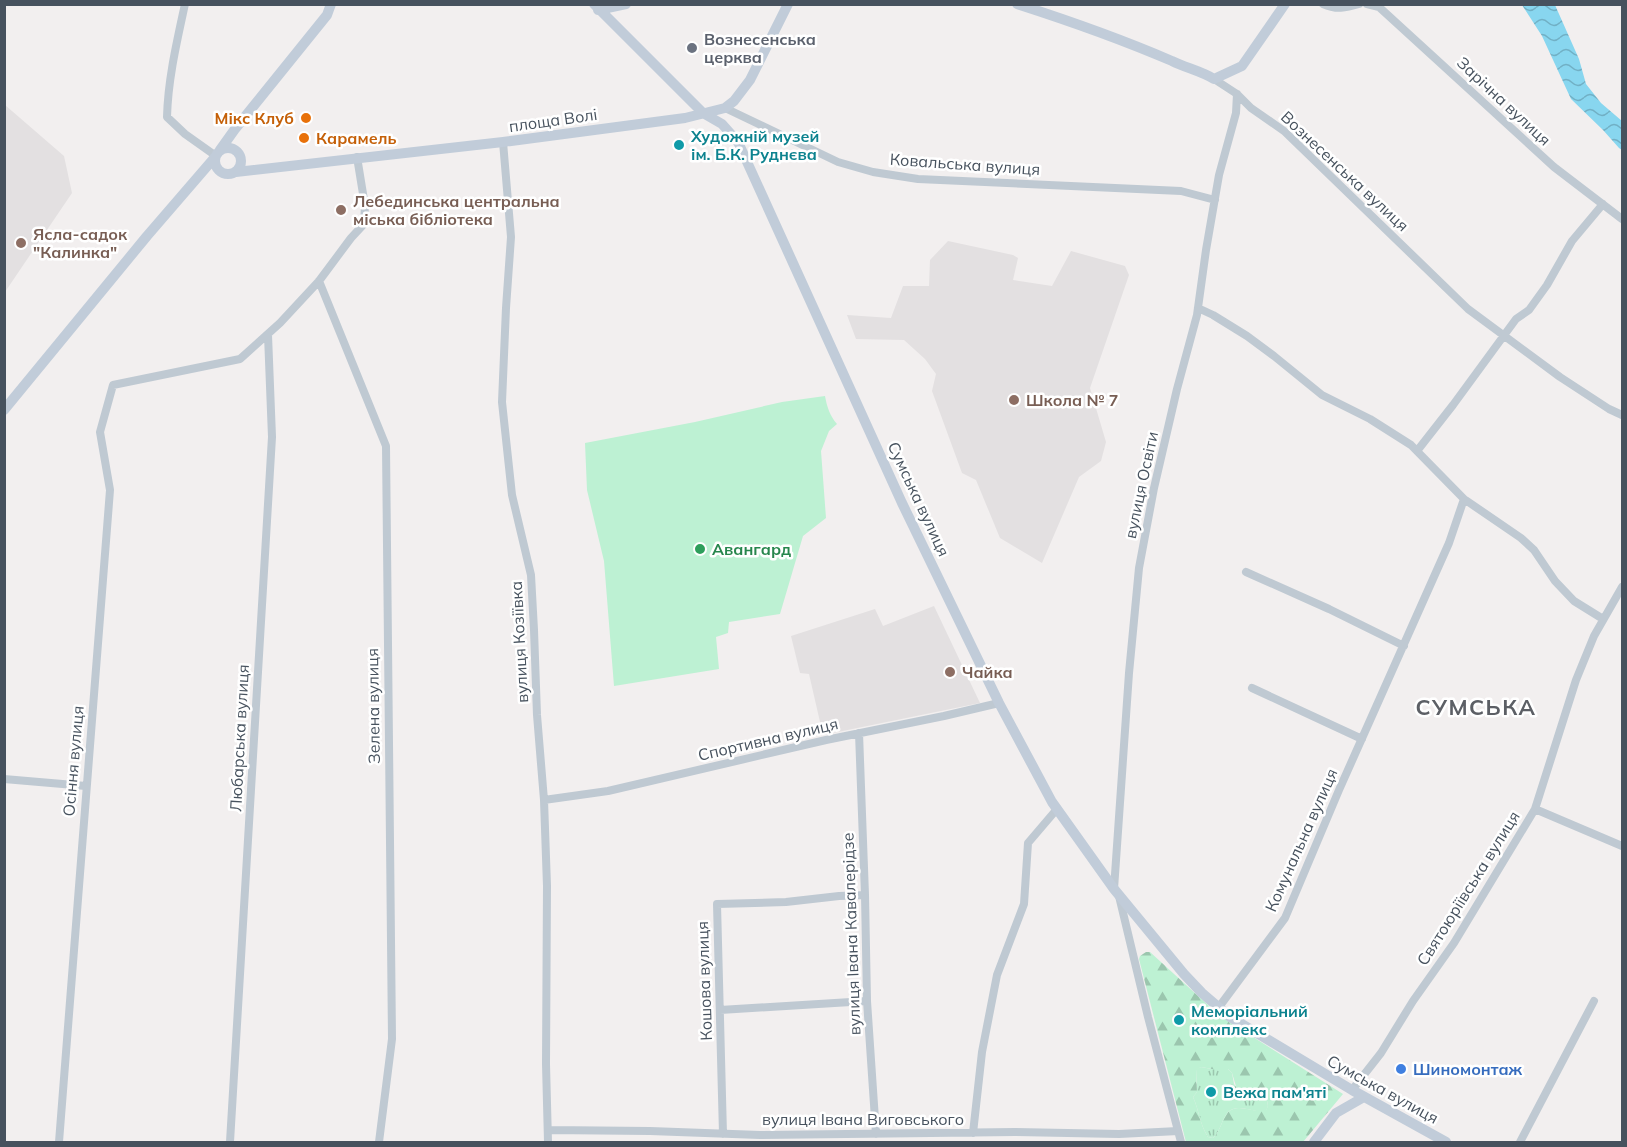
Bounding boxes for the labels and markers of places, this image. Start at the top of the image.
place label: Вознесенська церква [704,29,816,67]
marker: Вознесенська церква [685,41,699,55]
place label: Мікс Клуб [214,108,294,128]
marker: Мікс Клуб [299,111,313,125]
place label: Художній музей ім. Б.К. Руднєва [690,126,819,164]
place label: Карамель [316,128,396,148]
marker: Карамель [297,131,311,145]
marker: Художній музей ім. Б.К. Руднєва [672,138,686,152]
place label: Лебединська центральна міська бібліотека [353,191,560,229]
marker: Лебединська центральна міська бібліотека [334,203,348,217]
place label: Ясла-садок "Калинка" [33,224,128,262]
marker: Ясла-садок "Калинка" [14,236,28,250]
place label: Школа № 7 [1026,390,1118,410]
marker: Школа № 7 [1007,393,1021,407]
place label: Авангард [712,539,791,559]
marker: Авангард [693,542,707,556]
place label: Чайка [962,662,1013,682]
marker: Чайка [943,665,957,679]
place label: Меморіальний комплекс [1191,1001,1308,1039]
marker: Меморіальний комплекс [1172,1013,1186,1027]
place label: Шиномонтаж [1413,1059,1523,1079]
marker: Шиномонтаж [1394,1062,1408,1076]
place label: Вежа пам'яті [1223,1082,1327,1102]
marker: Вежа пам'яті [1204,1085,1218,1099]

